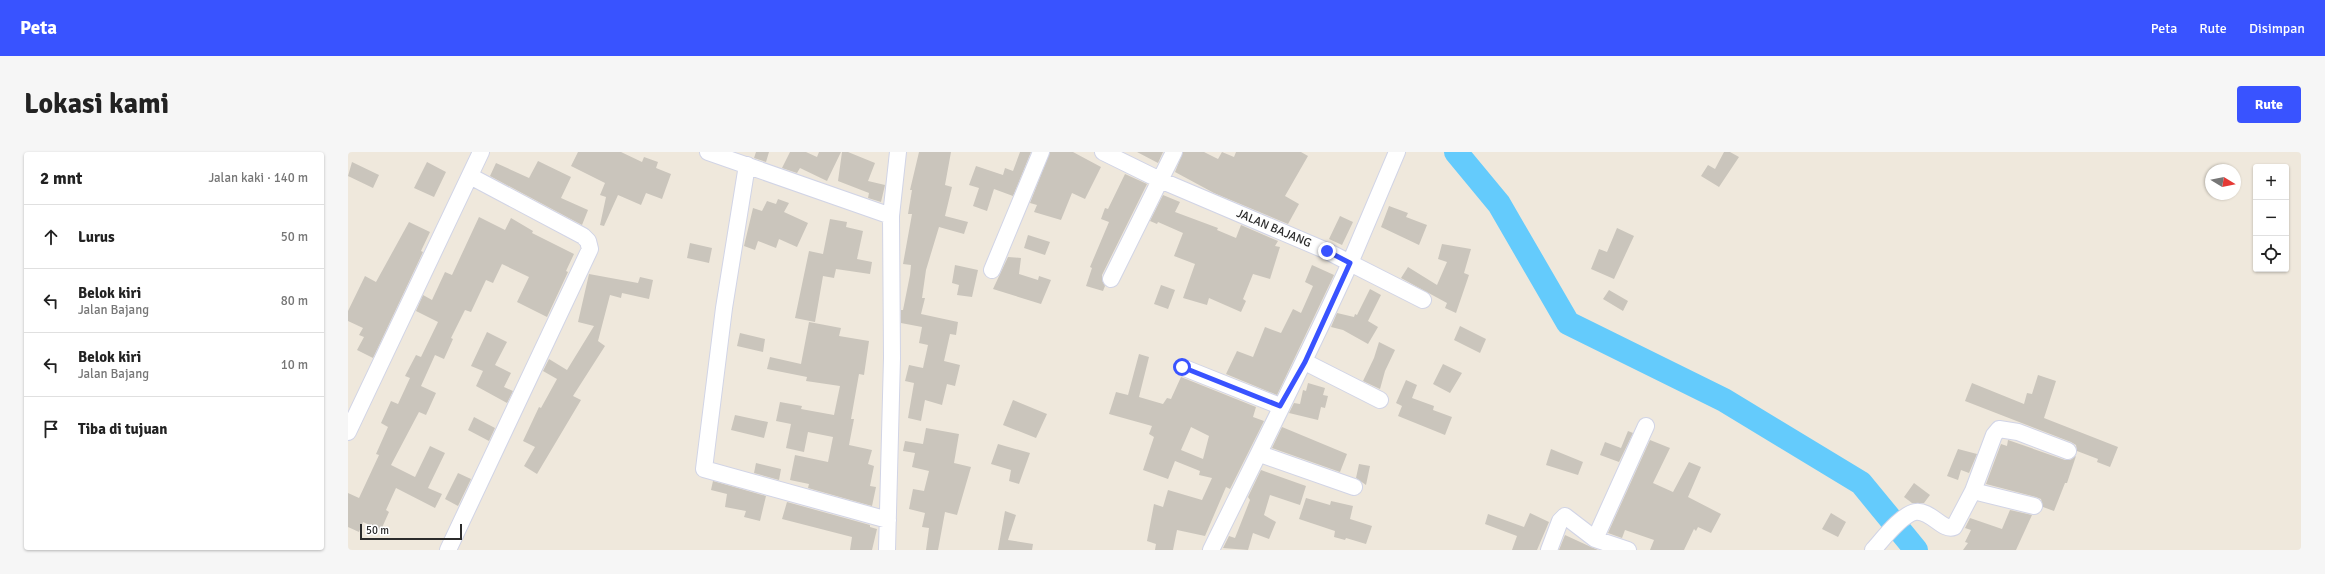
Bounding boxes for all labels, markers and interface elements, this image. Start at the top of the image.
text: Peta [20,16,57,40]
text: Peta [2151,20,2177,37]
text: Rute [2199,20,2227,37]
text: Disimpan [2249,20,2305,37]
button: Rute [2237,86,2301,123]
text: Lokasi kami [24,87,169,121]
north arrow [2205,164,2241,200]
map controls [2253,164,2289,272]
button: + [2253,164,2289,200]
text: 2 mnt [40,168,82,189]
text: Jalan kaki · 140 m [209,170,308,186]
button: − [2253,200,2289,236]
street label: JALAN BAJANG [1234,206,1314,251]
icon: ahead [40,226,62,248]
text: Lurus [78,228,115,246]
text: 50 m [281,229,308,245]
button: locate [2253,236,2289,272]
route end [1318,242,1336,260]
text: Belok kiri [78,284,141,302]
icon: left [40,290,62,312]
text: 80 m [281,293,308,309]
text: Jalan Bajang [78,302,149,318]
text: Belok kiri [78,348,141,366]
icon: left [40,354,62,376]
text: 10 m [281,357,308,373]
route start [1173,358,1191,376]
text: Jalan Bajang [78,366,149,382]
icon: arrive [40,418,62,440]
text: Tiba di tujuan [78,420,168,438]
scale bar [360,522,462,541]
text: 50 m [366,524,389,537]

